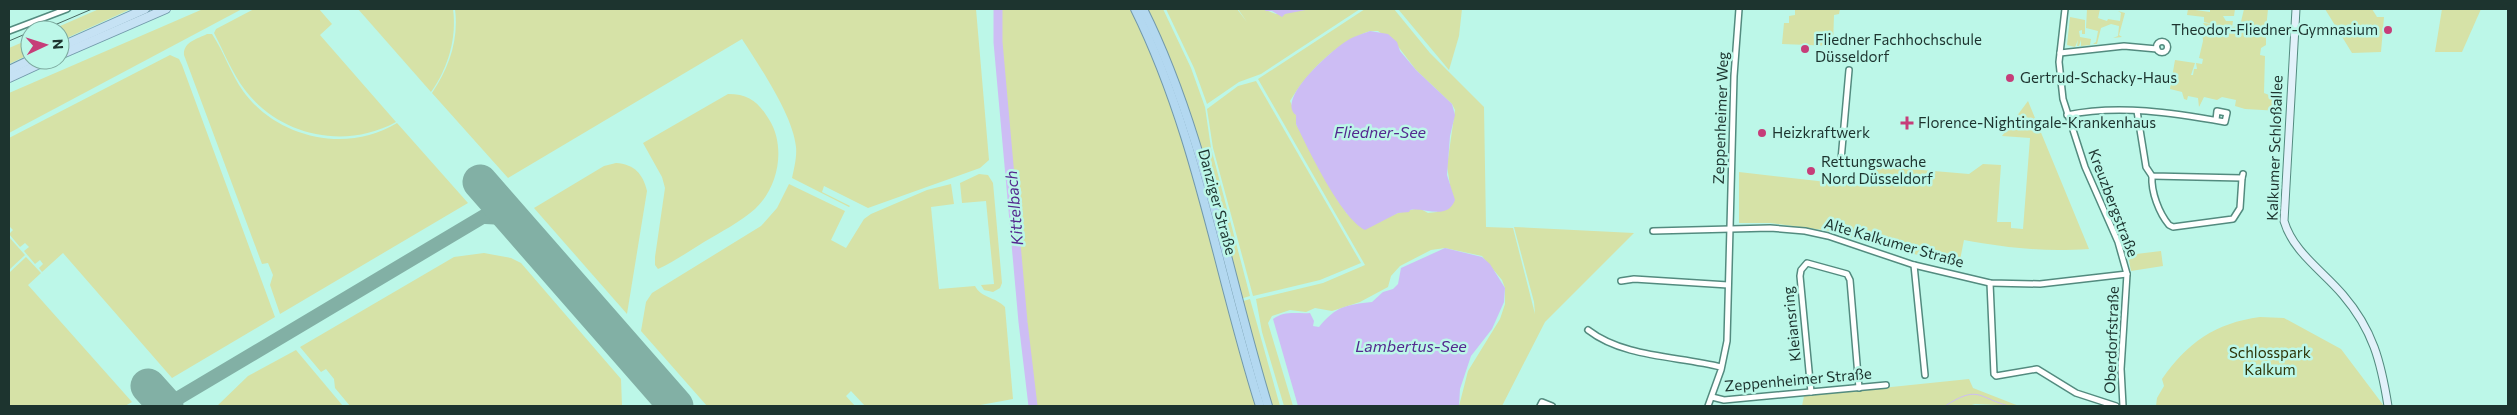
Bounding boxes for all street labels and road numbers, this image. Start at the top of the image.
street label: Zeppenheimer Weg [1709,51,1731,185]
street label: Kalkumer Schloßallee [2262,75,2286,221]
street label: Kreuzbergstraße [2085,146,2143,259]
street label: Danziger Straße [1195,147,1241,257]
street label: Alte Kalkumer Straße [1822,213,1966,271]
street label: Kleiansring [1778,286,1804,363]
street label: Oberdorfstraße [2100,286,2122,394]
street label: Zeppenheimer Straße [1723,364,1872,394]

